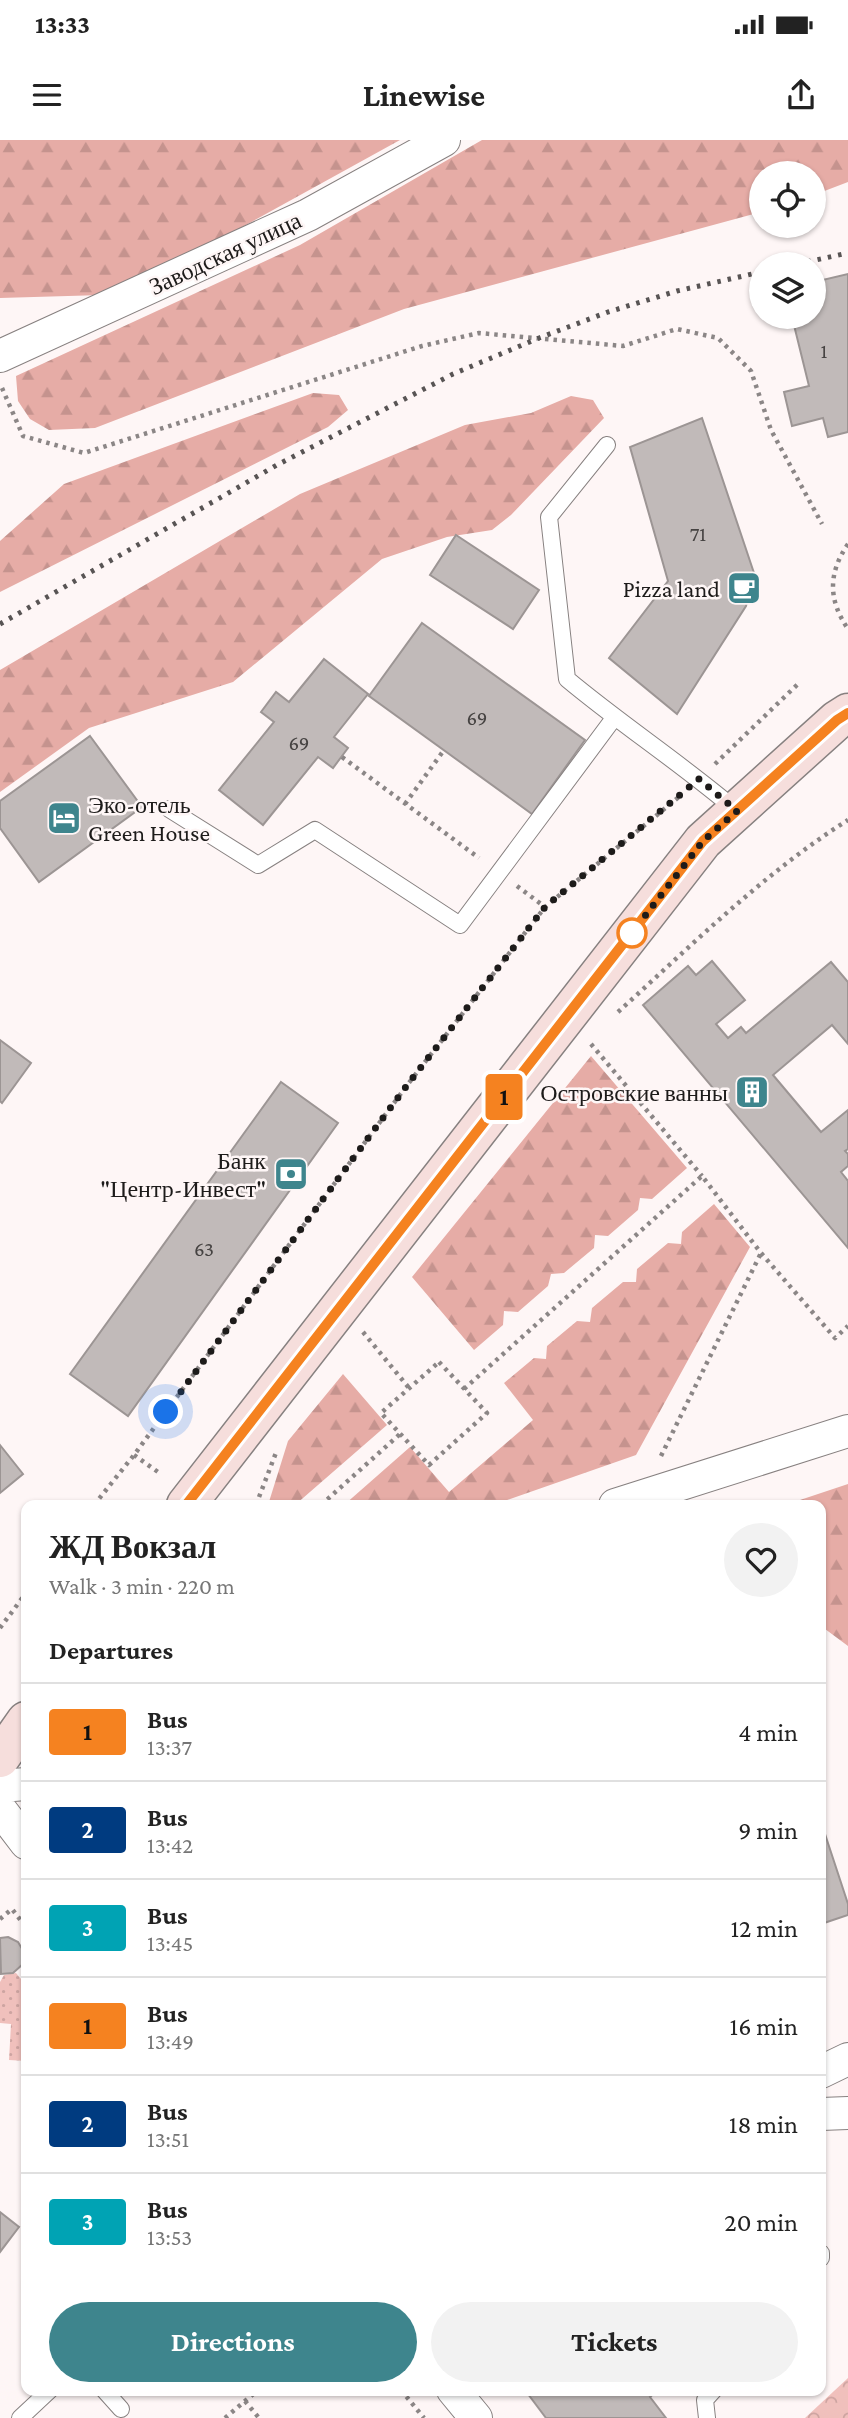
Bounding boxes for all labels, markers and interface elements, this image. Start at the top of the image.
text: 13:33 [35,10,90,39]
icon: menu [28,76,66,114]
icon: share [782,76,820,114]
text: Linewise [363,77,485,113]
map controls [749,161,826,329]
button: locate [749,161,826,238]
street label: Заводская улица [145,206,306,300]
button: layers [749,252,826,329]
house number: 1 [821,339,828,363]
house number: 71 [690,522,706,546]
cafe icon: Pizza land [725,569,763,607]
place label: Pizza land [623,575,720,602]
house number: 69 [467,706,487,730]
house number: 69 [289,731,309,755]
place label: Эко-отель Green House [88,791,210,846]
hotel icon: Эко-отель Green House [45,799,83,837]
unlabelled marker [617,918,647,948]
building icon: Островские ванны [733,1073,771,1111]
line badge: 1 [481,1074,527,1120]
place label: Островские ванны [540,1079,728,1106]
text: 1 [500,1083,508,1110]
place label: Банк "Центр-Инвест" [100,1147,266,1202]
bank icon: Банк "Центр-Инвест" [272,1155,310,1193]
house number: 63 [194,1237,214,1261]
your location [148,1394,183,1429]
button: heart [724,1523,798,1597]
text: ЖД Вокзал [49,1528,216,1565]
text: Walk · 3 min · 220 m [49,1573,235,1599]
text: Departures [49,1636,173,1665]
text: Bus [147,1705,188,1734]
text: 1 [83,1718,92,1745]
text: 4 min [738,1718,798,1747]
text: 13:37 [147,1734,192,1760]
text: Bus [147,1803,188,1832]
text: 2 [81,1816,94,1843]
text: 9 min [738,1816,798,1845]
text: 13:42 [147,1832,193,1858]
text: Bus [147,1901,188,1930]
text: 3 [82,1914,93,1941]
text: 12 min [730,1914,798,1943]
text: 13:45 [147,1930,193,1956]
text: Bus [147,1999,188,2028]
text: 1 [83,2012,92,2039]
text: 16 min [730,2012,798,2041]
text: 13:49 [147,2028,194,2054]
text: Bus [147,2097,188,2126]
text: 2 [81,2110,94,2137]
text: 18 min [729,2110,798,2139]
text: 13:51 [147,2126,189,2152]
text: Bus [147,2195,188,2224]
text: 3 [82,2208,93,2235]
text: 20 min [724,2208,798,2237]
text: 13:53 [147,2224,192,2250]
button: Directions [49,2302,417,2382]
button: Tickets [431,2302,798,2382]

